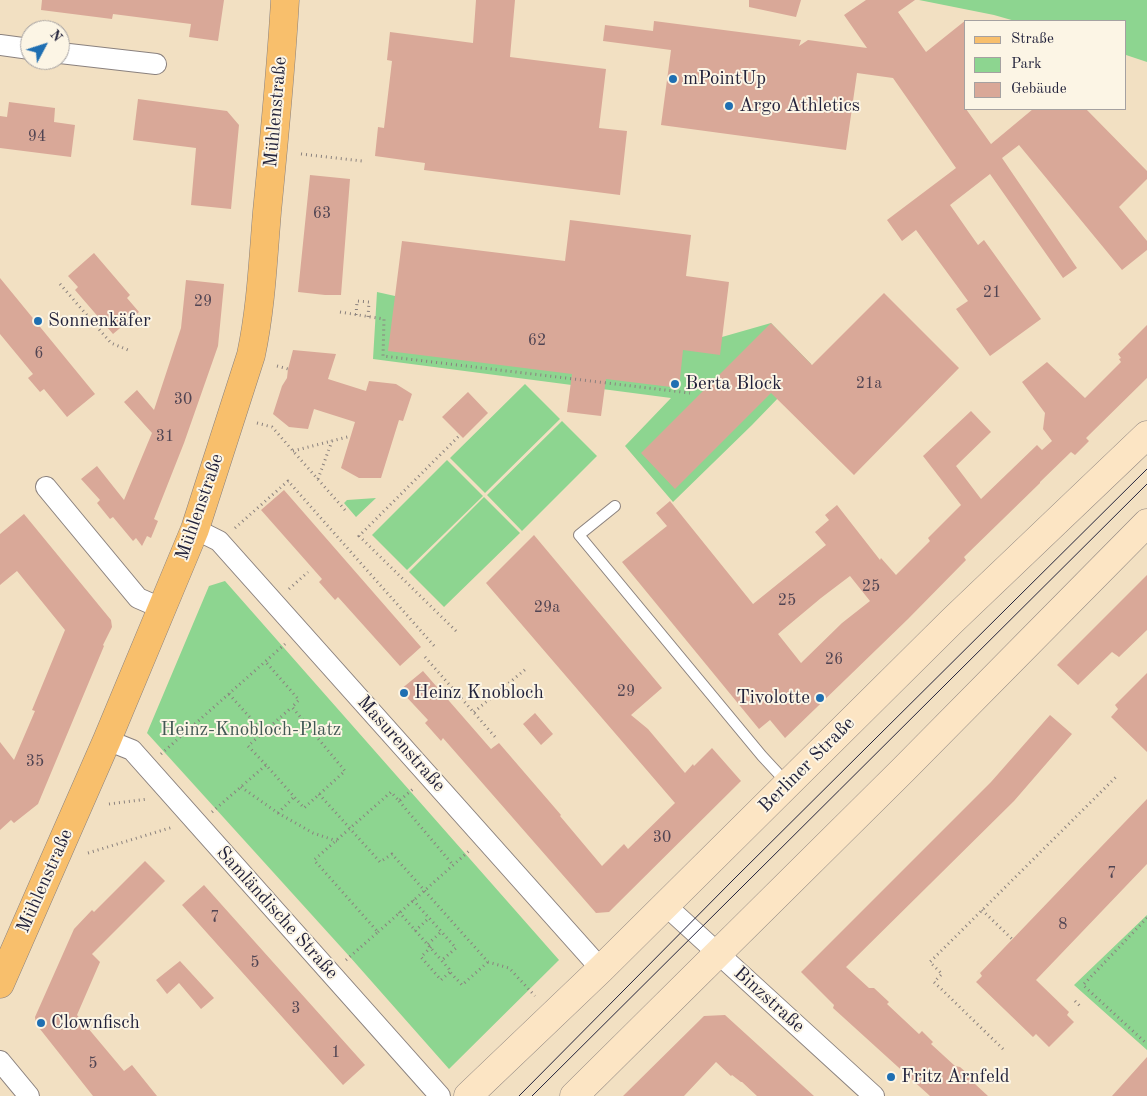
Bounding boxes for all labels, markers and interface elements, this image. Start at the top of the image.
north arrow [20,20,70,70]
legend [964,20,1127,110]
text: N [47,27,65,45]
text: Straße [1011,32,1054,47]
street label: Mühlenstraße [260,56,292,168]
text: Park [1011,57,1042,72]
place label: mPointUp [683,68,766,90]
marker: mPointUp [667,73,679,85]
text: Gebäude [1011,82,1067,97]
place label: Argo Athletics [739,95,860,117]
marker: Argo Athletics [723,100,735,112]
house number: 94 [28,127,46,147]
house number: 63 [313,204,331,224]
house number: 21 [983,283,1001,303]
house number: 29 [194,292,212,312]
place label: Sonnenkäfer [48,310,151,332]
marker: Sonnenkäfer [32,315,44,327]
house number: 62 [528,331,546,351]
house number: 6 [34,344,44,364]
place label: Berta Block [685,373,782,395]
house number: 21a [856,374,882,394]
marker: Berta Block [669,378,681,390]
house number: 30 [174,390,192,410]
house number: 31 [156,427,174,447]
street label: Mühlenstraße [171,451,229,563]
house number: 25 [862,577,880,597]
house number: 25 [778,591,796,611]
house number: 29a [534,598,560,618]
house number: 26 [825,650,843,670]
place label: Heinz Knobloch [414,682,544,704]
house number: 29 [617,682,635,702]
marker: Heinz Knobloch [398,687,410,699]
place label: Tivolotte [736,687,810,709]
street label: Masurenstraße [352,691,450,797]
marker: Tivolotte [814,692,826,704]
street label: Berliner Straße [754,712,860,818]
park label: Heinz-Knobloch-Platz [161,719,341,741]
house number: 35 [26,752,44,772]
street label: Mühlenstraße [12,826,78,936]
house number: 30 [653,828,671,848]
street label: Samländische Straße [211,842,343,984]
house number: 7 [1107,864,1117,884]
house number: 7 [210,908,220,928]
house number: 8 [1058,915,1068,935]
house number: 5 [250,953,260,973]
street label: Binzstraße [729,962,809,1038]
house number: 3 [291,999,301,1019]
place label: Clownfisch [51,1012,140,1034]
marker: Clownfisch [35,1017,47,1029]
house number: 1 [331,1043,341,1063]
house number: 5 [88,1054,98,1074]
place label: Fritz Arnfeld [901,1066,1010,1088]
marker: Fritz Arnfeld [885,1071,897,1083]

